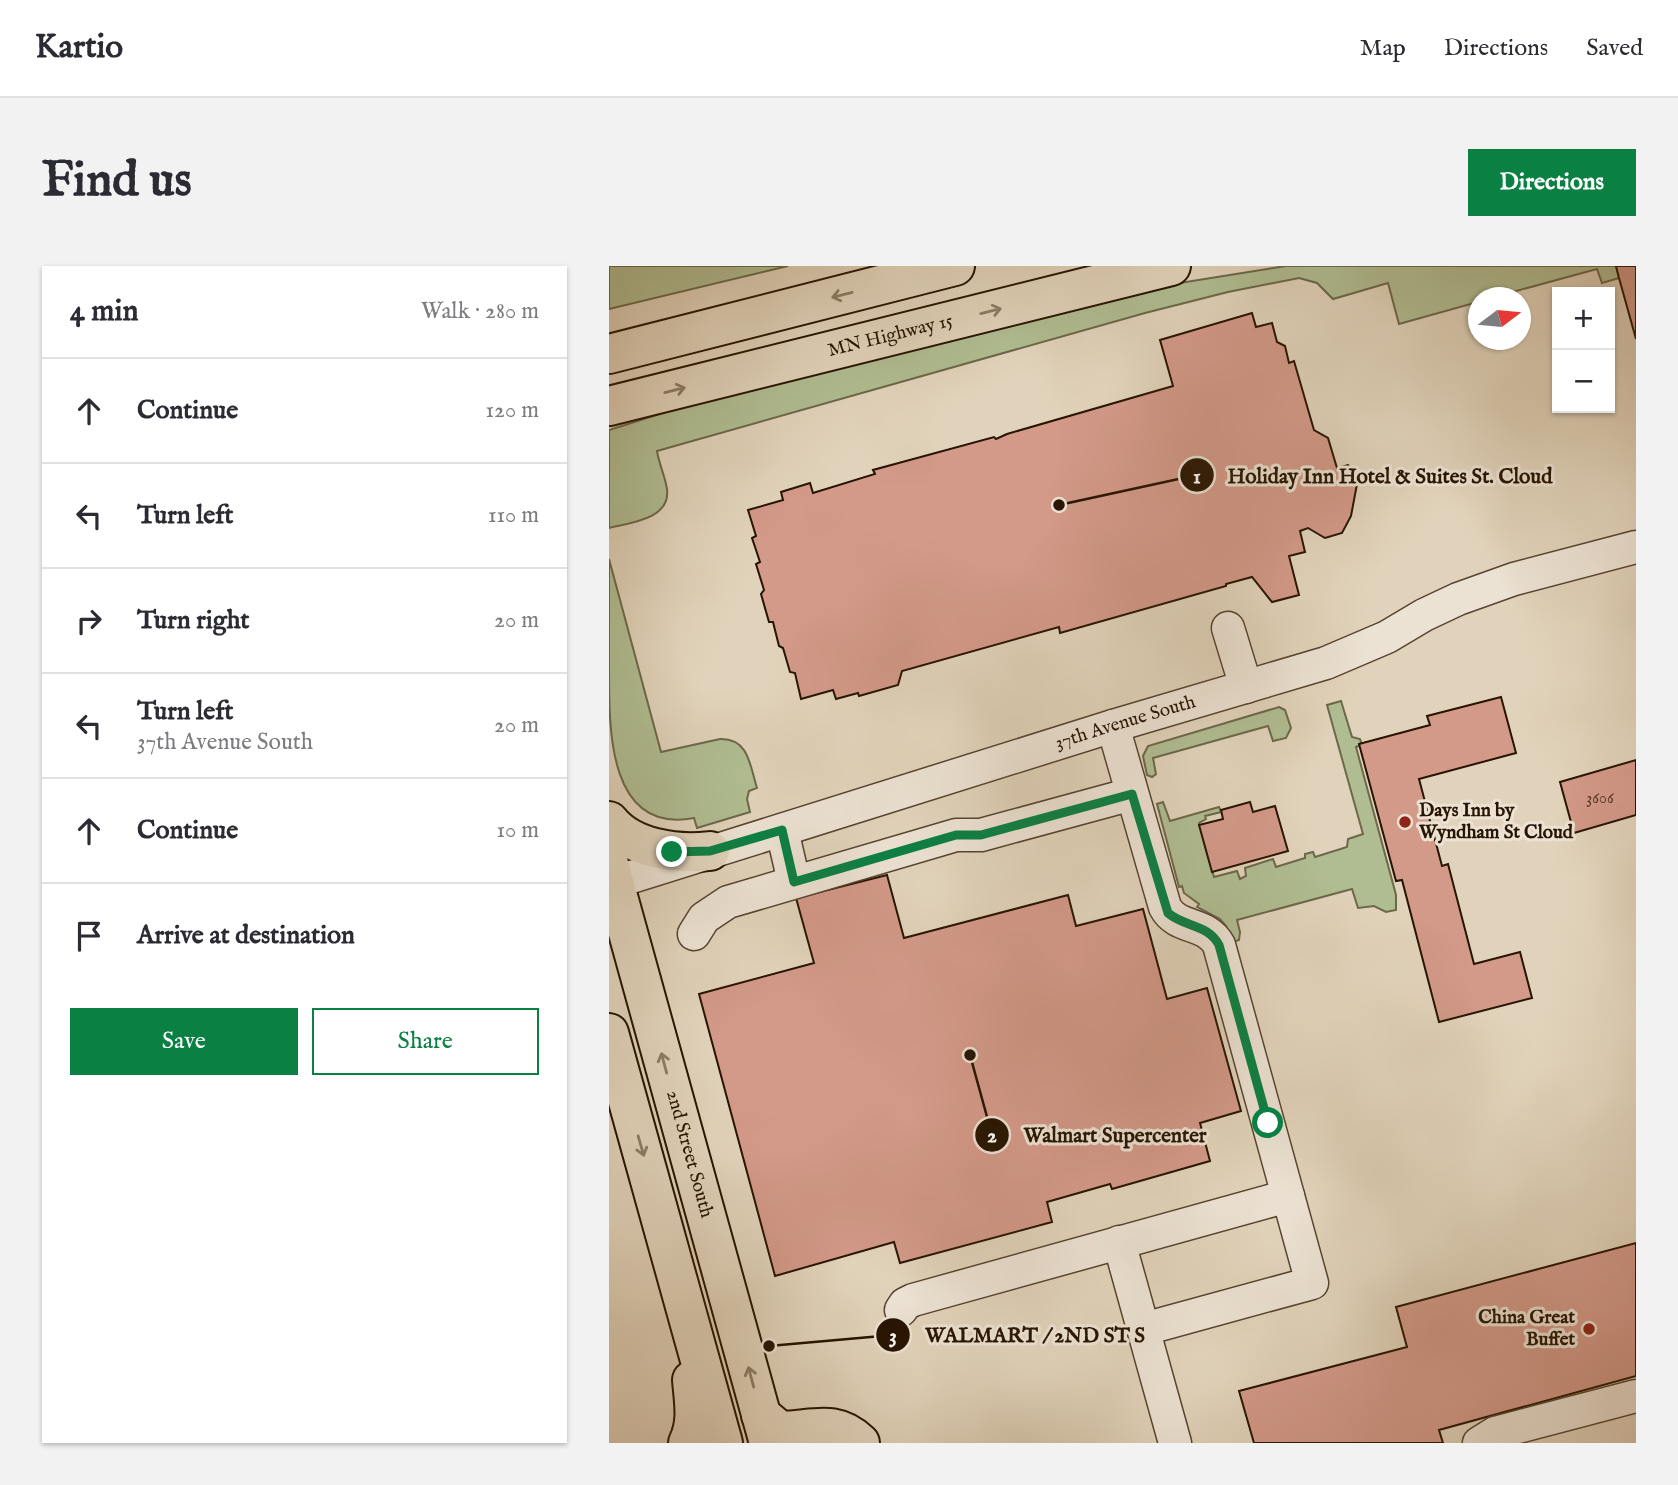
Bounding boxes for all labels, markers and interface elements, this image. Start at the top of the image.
text: Kartio [35,27,123,69]
text: Map [1360,33,1406,64]
text: Directions [1444,33,1548,64]
text: Saved [1586,33,1643,64]
button: Directions [1468,149,1636,216]
text: Find us [42,151,192,213]
north arrow [1468,287,1531,350]
map controls [1552,287,1615,413]
button: + [1552,287,1615,350]
one-way arrow [831,289,853,302]
text: 4 min [70,293,138,331]
text: Walk · 280 m [421,297,539,326]
one-way arrow [979,304,1002,317]
street label: MN Highway 15 [825,309,956,363]
button: − [1552,350,1615,413]
one-way arrow [663,383,686,396]
icon: ahead [70,392,108,430]
text: Continue [137,394,238,427]
text: 120 m [486,396,539,425]
callout: Holiday Inn Hotel & Suites St. Cloud [1179,454,1567,496]
text: 1 [1193,464,1201,491]
text: Holiday Inn Hotel & Suites St. Cloud [1228,464,1553,491]
icon: left [70,497,108,535]
text: Turn left [137,499,234,532]
text: 110 m [488,501,539,530]
icon: right [70,602,108,640]
text: Turn right [137,604,250,637]
text: 20 m [494,606,539,635]
street label: 37th Avenue South [1052,690,1198,755]
text: Turn left [137,695,234,728]
icon: left [70,707,108,745]
text: 20 m [494,711,539,740]
text: 37th Avenue South [137,728,313,757]
house number: 3606 [1586,789,1614,809]
place label: Days Inn by Wyndham St Cloud [1418,799,1574,845]
icon: ahead [70,812,108,850]
text: Continue [137,814,238,847]
marker: Days Inn by Wyndham St Cloud [1397,814,1413,830]
text: 10 m [496,816,539,845]
route end [656,836,687,867]
icon: arrive [70,917,108,955]
text: Arrive at destination [137,919,355,952]
button: Save [70,1008,298,1075]
button: Share [312,1008,539,1075]
one-way arrow [657,1053,670,1075]
street label: 2nd Street South [660,1088,718,1221]
route start [1252,1107,1283,1138]
callout: Walmart Supercenter [974,1114,1220,1156]
text: 2 [987,1123,997,1150]
text: Walmart Supercenter [1022,1123,1207,1150]
one-way arrow [635,1135,648,1157]
place label: China Great Buffet [1478,1306,1575,1352]
callout: WALMART / 2ND ST S [876,1314,1159,1356]
marker: China Great Buffet [1581,1321,1597,1337]
text: 3 [889,1323,897,1350]
text: WALMART / 2ND ST S [924,1323,1145,1350]
one-way arrow [743,1366,756,1388]

